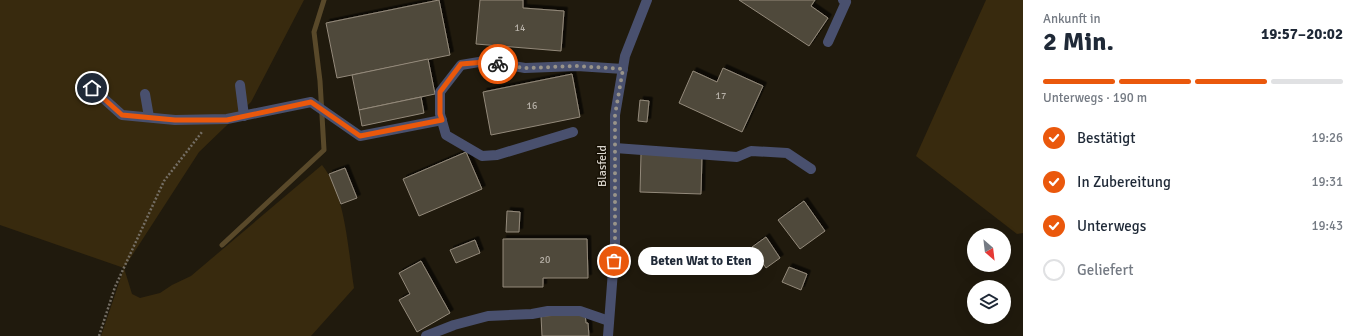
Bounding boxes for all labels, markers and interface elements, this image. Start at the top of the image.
text: Ankunft in [1043,11,1101,27]
house number: 14 [515,22,526,34]
text: 19:57–20:02 [1261,25,1343,43]
text: 2 Min. [1043,26,1114,58]
courier [478,44,518,84]
icon: bike [487,53,509,75]
pin [75,71,109,105]
icon: home [81,77,103,99]
house number: 17 [716,90,726,102]
text: Unterwegs · 190 m [1043,90,1147,106]
house number: 16 [527,100,537,112]
icon: check [1043,127,1065,149]
text: Bestätigt [1077,129,1135,147]
text: 19:26 [1311,130,1343,146]
street label: Blasfeld [595,145,610,187]
icon: check [1043,171,1065,193]
text: In Zubereitung [1077,173,1171,191]
text: 19:31 [1311,174,1343,190]
icon: check [1043,215,1065,237]
text: Unterwegs [1077,217,1146,235]
text: 19:43 [1311,218,1343,234]
north arrow [967,228,1011,272]
map controls [967,228,1011,324]
pin [597,244,631,278]
callout: Beten Wat to Eten [638,247,764,275]
icon: bag [603,250,625,272]
text: Beten Wat to Eten [650,253,752,269]
house number: 20 [540,254,550,266]
text: Geliefert [1077,261,1134,279]
button: layers [967,280,1011,324]

